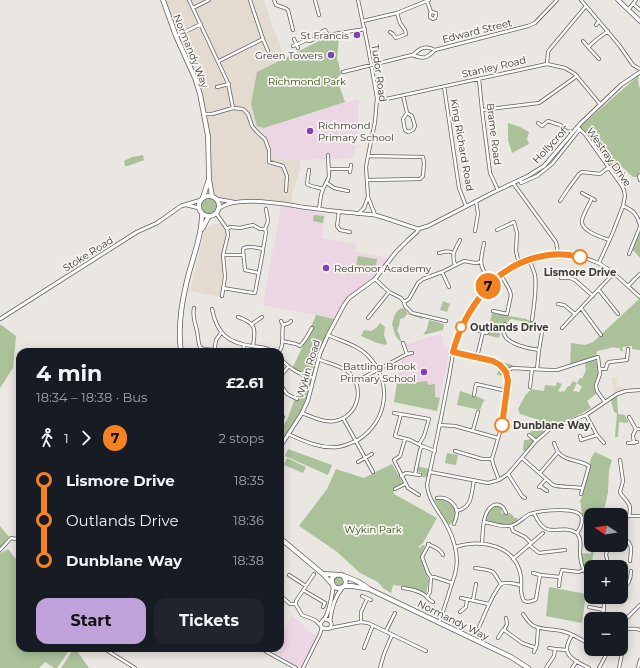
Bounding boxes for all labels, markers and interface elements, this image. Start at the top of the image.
street label: Normandy Way [170,12,212,90]
street label: Edward Street [441,16,513,46]
place label: St Francis [301,29,349,42]
marker: St Francis [352,30,362,40]
street label: Tudor Road [369,43,389,103]
place label: Green Towers [255,49,323,62]
marker: Green Towers [326,50,336,60]
street label: Stanley Road [461,53,527,81]
park label: Richmond Park [268,75,346,88]
street label: King Richard Road [447,98,477,192]
street label: Brame Road [484,102,504,166]
place label: Richmond Primary School [318,119,394,144]
street label: Hollycroft [530,122,572,166]
street label: Westray Drive [584,125,634,189]
marker: Richmond Primary School [305,126,315,136]
street label: Stoke Road [60,233,116,275]
marker: Lismore Drive [572,249,588,265]
place label: Redmoor Academy [334,262,432,275]
marker: Redmoor Academy [321,263,331,273]
place label: Lismore Drive [544,266,616,279]
line badge: 7 [475,273,501,299]
text: 7 [484,277,492,295]
marker: Outlands Drive [455,321,467,333]
place label: Outlands Drive [470,321,549,334]
street label: Wykin Road [293,338,323,400]
text: 4 min [36,360,102,387]
place label: Battling Brook Primary School [340,360,416,385]
marker: Battling Brook Primary School [419,367,429,377]
text: £2.61 [226,373,264,392]
text: 18:34 – 18:38 · Bus [36,389,147,405]
marker: Dunblane Way [494,417,510,433]
place label: Dunblane Way [513,419,591,432]
icon: walk [36,427,58,449]
icon: forward [75,427,97,449]
text: 7 [111,429,119,447]
text: 1 [64,430,69,446]
text: 2 stops [219,430,264,446]
text: Lismore Drive [66,471,175,490]
text: 18:35 [234,472,264,488]
north arrow [584,508,628,552]
map controls [584,508,628,656]
text: Outlands Drive [66,511,179,530]
text: 18:36 [233,512,264,528]
park label: Wykin Park [344,523,402,536]
text: Dunblane Way [66,551,182,570]
text: 18:38 [233,552,264,568]
button: + [584,560,628,604]
street label: Normandy Way [415,597,491,643]
button: Start [36,598,146,644]
button: Tickets [154,598,264,644]
button: − [584,612,628,656]

